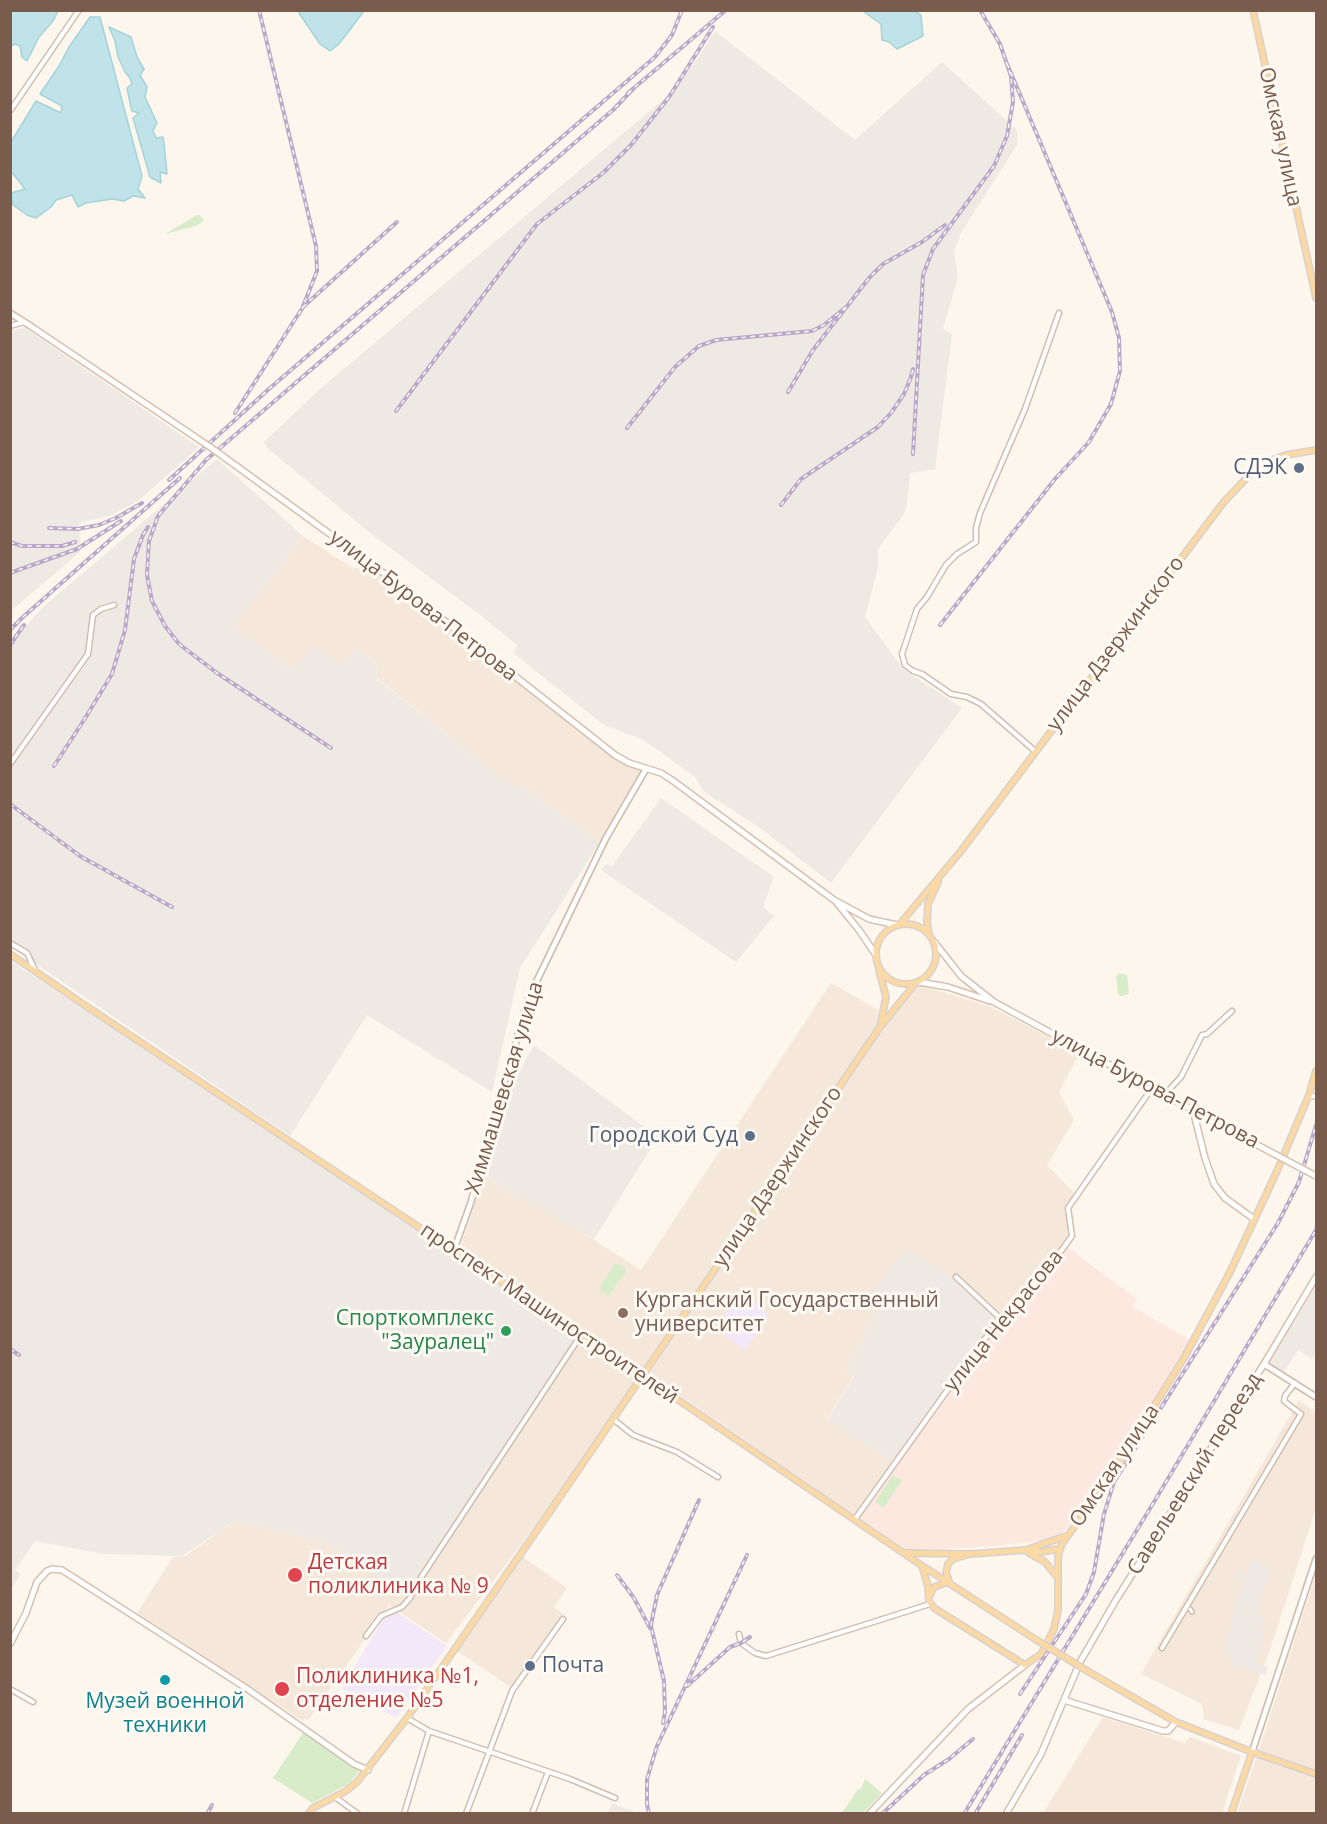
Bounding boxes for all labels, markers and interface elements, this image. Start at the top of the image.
street label: Омская улица [1253,65,1307,209]
place label: СДЭК [1233,455,1287,481]
marker: СДЭК [1292,461,1306,475]
street label: улица Бурова-Петрова [324,525,522,687]
street label: улица Дзержинского [1042,552,1190,736]
street label: Химмашевская улица [461,979,549,1197]
street label: улица Бурова-Петрова [1047,1023,1263,1155]
street label: улица Дзержинского [708,1082,848,1272]
place label: Городской Суд [589,1123,738,1149]
marker: Городской Суд [743,1129,757,1143]
street label: проспект Машиностроителей [415,1218,683,1410]
street label: улица Некрасова [939,1245,1069,1397]
place label: Курганский Государственный университет [635,1288,939,1338]
place label: Спорткомплекс "Зауралец" [336,1306,494,1356]
marker: Курганский Государственный университет [616,1306,630,1320]
marker: Спорткомплекс "Зауралец" [499,1324,513,1338]
street label: Савельевский переезд [1122,1368,1268,1580]
street label: Омская улица [1065,1400,1165,1532]
place label: Детская поликлиника № 9 [308,1550,489,1600]
marker: Детская поликлиника № 9 [286,1566,304,1584]
place label: Почта [542,1653,604,1679]
marker: Почта [523,1659,537,1673]
place label: Поликлиника №1, отделение №5 [296,1664,479,1714]
marker: Музей военной техники [158,1673,172,1687]
marker: Поликлиника №1, отделение №5 [273,1680,291,1698]
place label: Музей военной техники [85,1689,245,1739]

